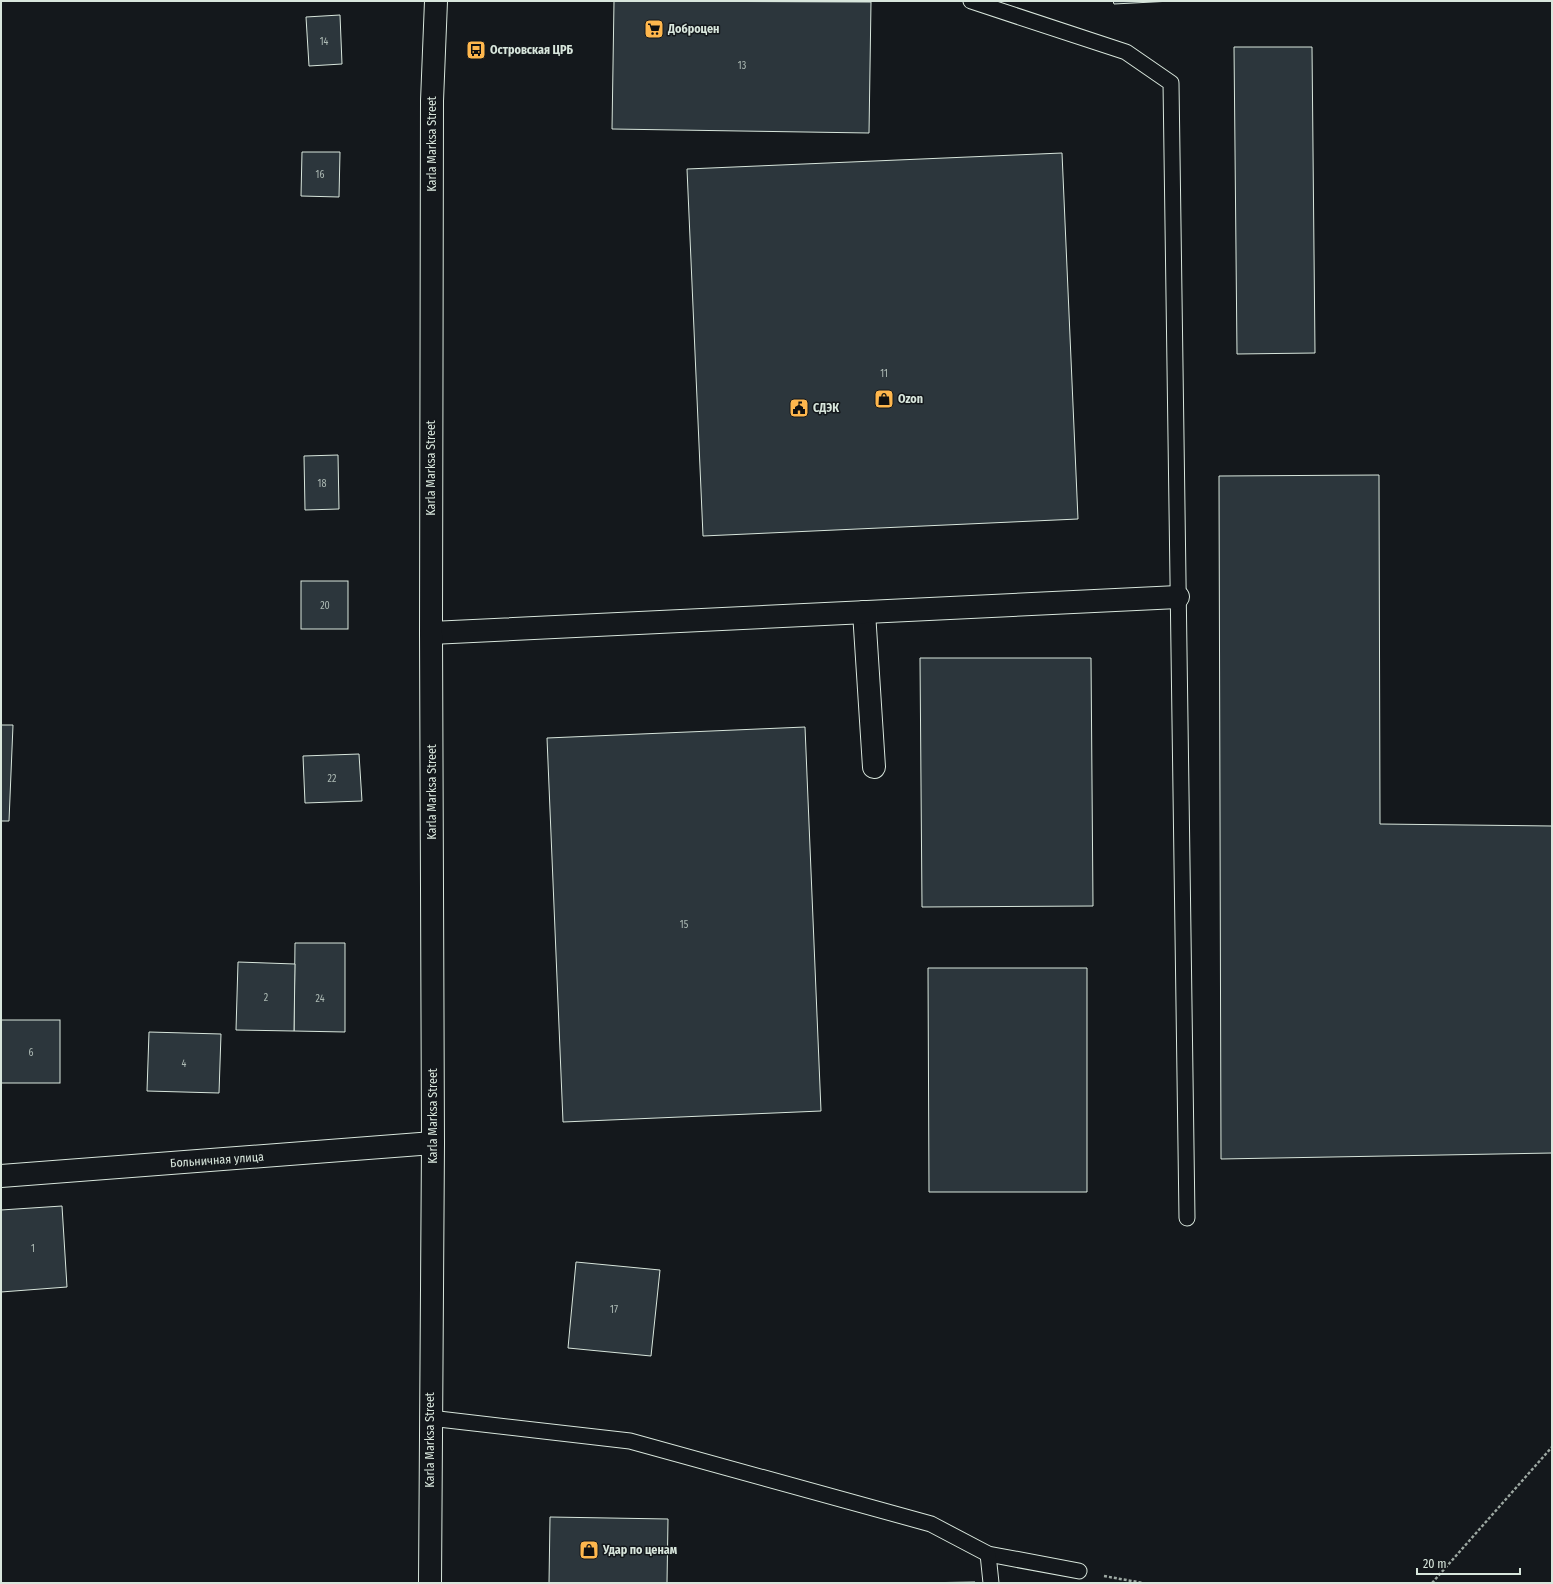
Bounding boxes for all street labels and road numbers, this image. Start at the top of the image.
street label: Karla Marksa Street [425,96,439,192]
street label: Karla Marksa Street [424,420,438,516]
street label: Karla Marksa Street [425,744,439,840]
street label: Karla Marksa Street [426,1068,440,1164]
street label: Больничная улица [170,1150,265,1170]
street label: Karla Marksa Street [423,1392,437,1488]

